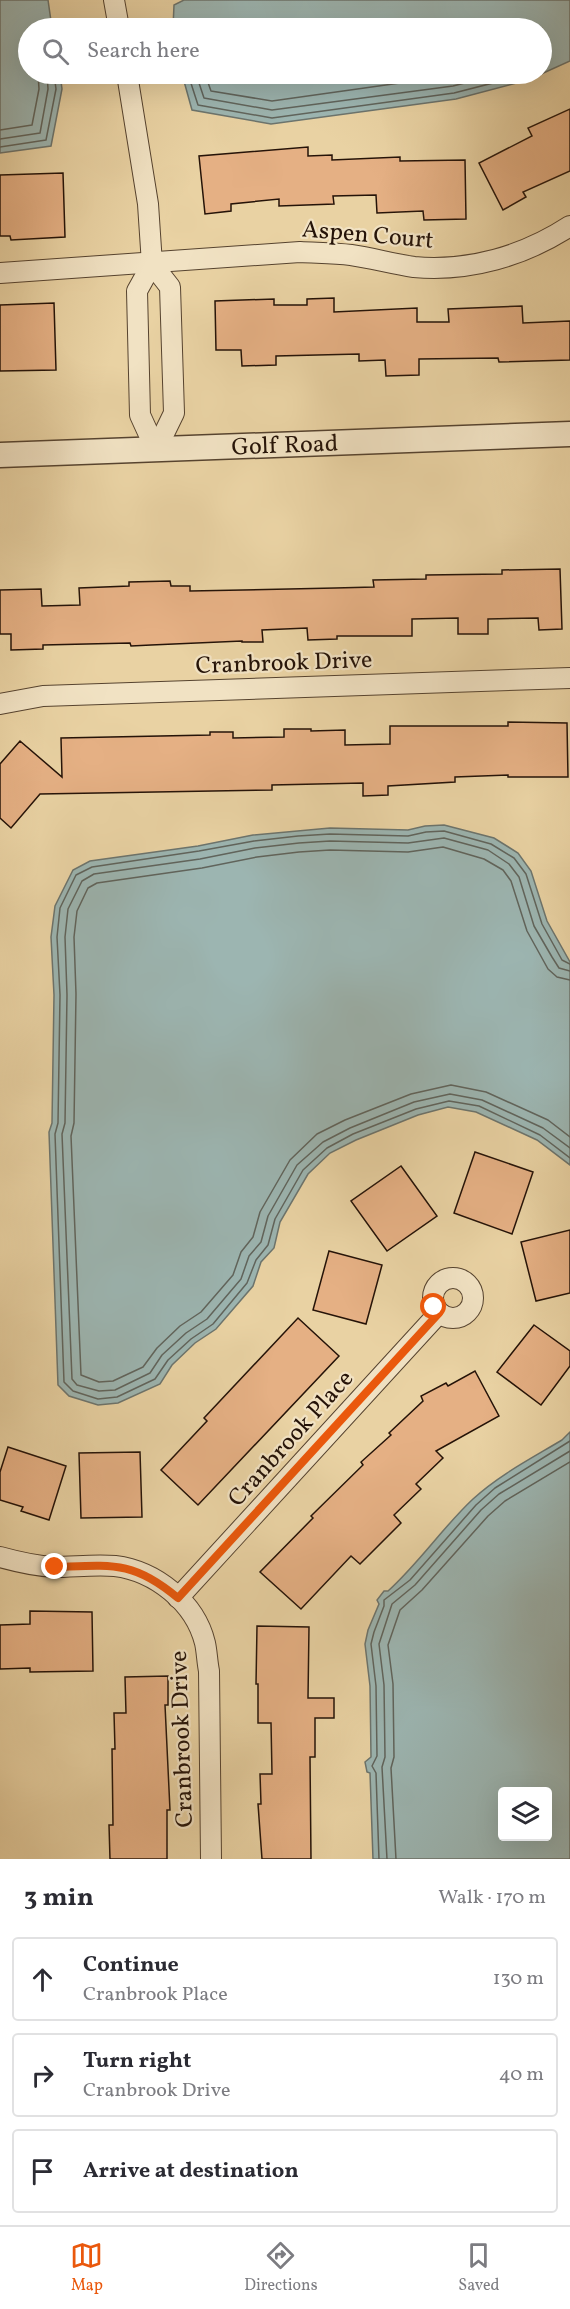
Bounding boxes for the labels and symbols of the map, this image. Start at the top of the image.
street label: Aspen Court [301,213,435,259]
street label: Golf Road [231,428,339,465]
street label: Cranbrook Drive [195,644,373,684]
route start [420,1293,446,1319]
street label: Cranbrook Place [221,1363,362,1515]
route end [41,1553,67,1579]
street label: Cranbrook Drive [163,1650,203,1828]

